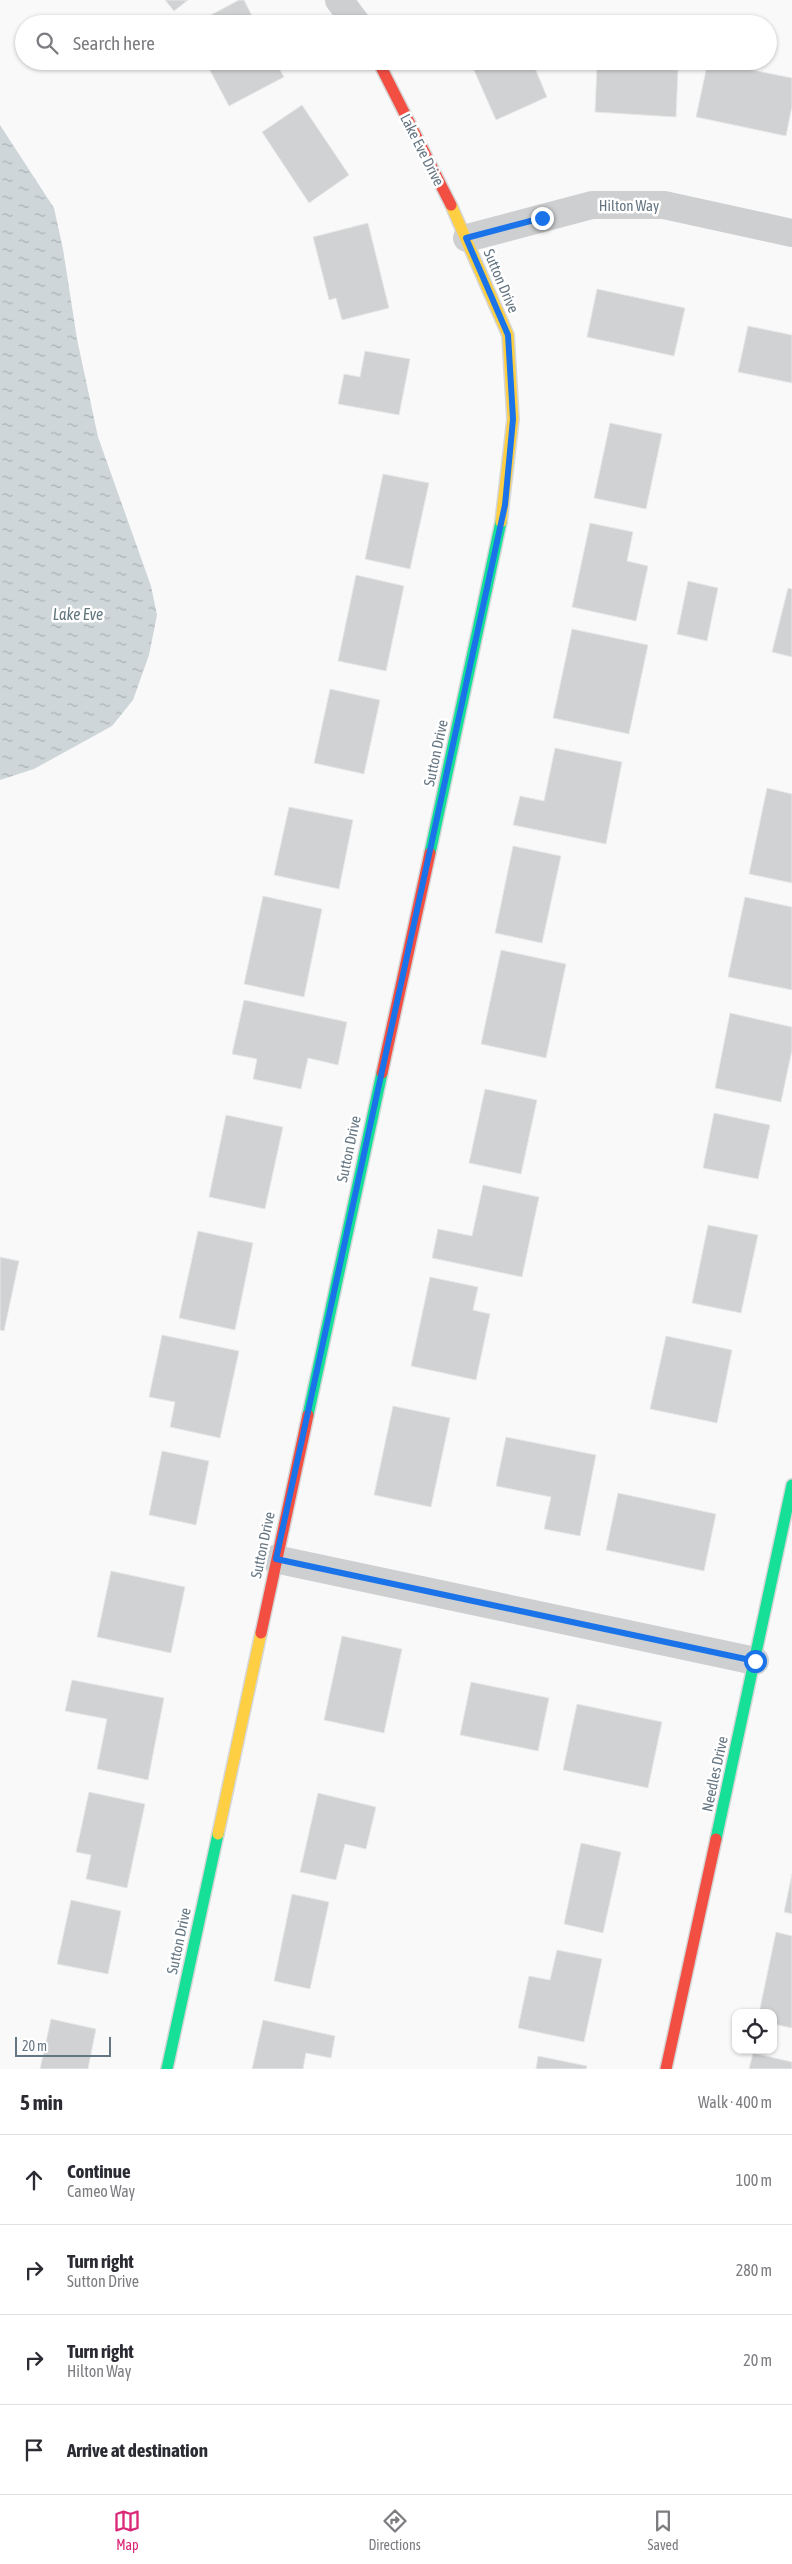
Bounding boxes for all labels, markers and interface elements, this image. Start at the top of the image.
search box [15,15,777,70]
icon: search [33,29,61,57]
text: Search here [73,32,155,54]
street label: Lake Eve Drive [397,111,448,189]
street label: Hilton Way [599,197,659,214]
route end [531,207,554,230]
street label: Sutton Drive [480,246,523,315]
water label: Lake Eve [53,605,103,623]
street label: Sutton Drive [420,718,451,788]
street label: Sutton Drive [333,1114,364,1184]
street label: Sutton Drive [247,1510,278,1580]
route start [744,1650,767,1673]
street label: Needles Drive [698,1735,731,1813]
street label: Sutton Drive [163,1906,194,1976]
map controls [732,2009,777,2054]
button: locate [732,2009,777,2054]
scale bar [15,2034,111,2057]
text: 20 m [22,2038,47,2054]
text: 5 min [20,2090,63,2114]
text: Walk · 400 m [698,2093,772,2111]
text: Continue [67,2160,131,2182]
icon: ahead [20,2166,48,2194]
text: 100 m [736,2171,772,2189]
text: Cameo Way [67,2182,135,2200]
text: Turn right [67,2250,134,2272]
icon: right [20,2256,48,2284]
text: 280 m [736,2261,772,2279]
text: Sutton Drive [67,2272,139,2290]
text: Turn right [67,2340,134,2362]
icon: right [20,2346,48,2374]
text: 20 m [743,2351,772,2369]
text: Hilton Way [67,2362,131,2380]
icon: arrive [20,2436,48,2464]
text: Arrive at destination [67,2439,208,2461]
tab: Map [113,2507,141,2553]
tab: Directions [368,2507,421,2553]
tab: Saved [648,2507,679,2553]

